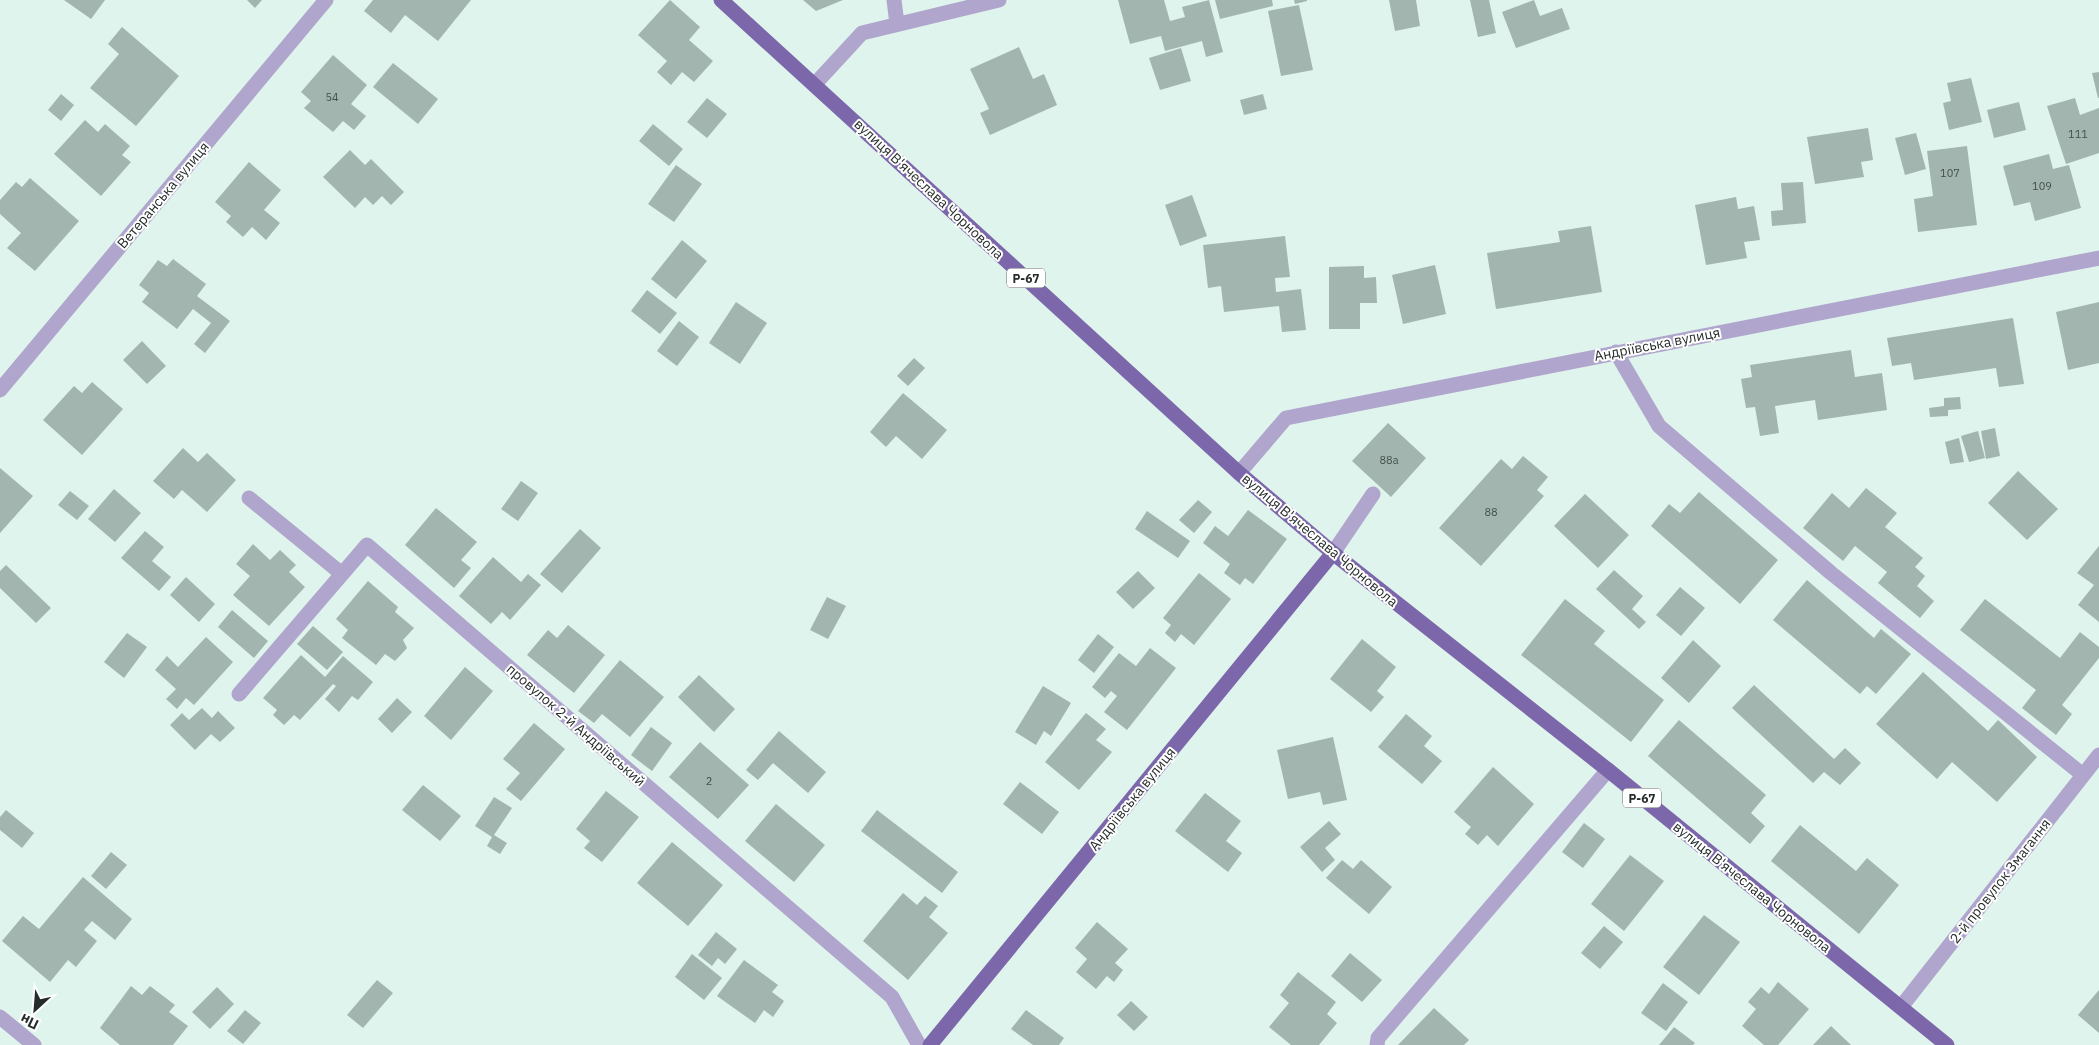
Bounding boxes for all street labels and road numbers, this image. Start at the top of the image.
street label: вулиця В'ячеслава Чорновола [850,115,1008,263]
street label: Ветеранська вулиця [113,138,213,252]
road number: Р-67 [1007,268,1045,288]
street label: Андріївська вулиця [1593,323,1721,365]
street label: вулиця В'ячеслава Чорновола [1238,469,1402,611]
street label: провулок 2-й Андріївський [503,660,649,790]
street label: Андріївська вулиця [1085,744,1179,854]
road number: Р-67 [1623,788,1661,808]
street label: 2-й провулок Змагання [1946,815,2054,947]
street label: вулиця В'ячеслава Чорновола [1669,818,1835,957]

